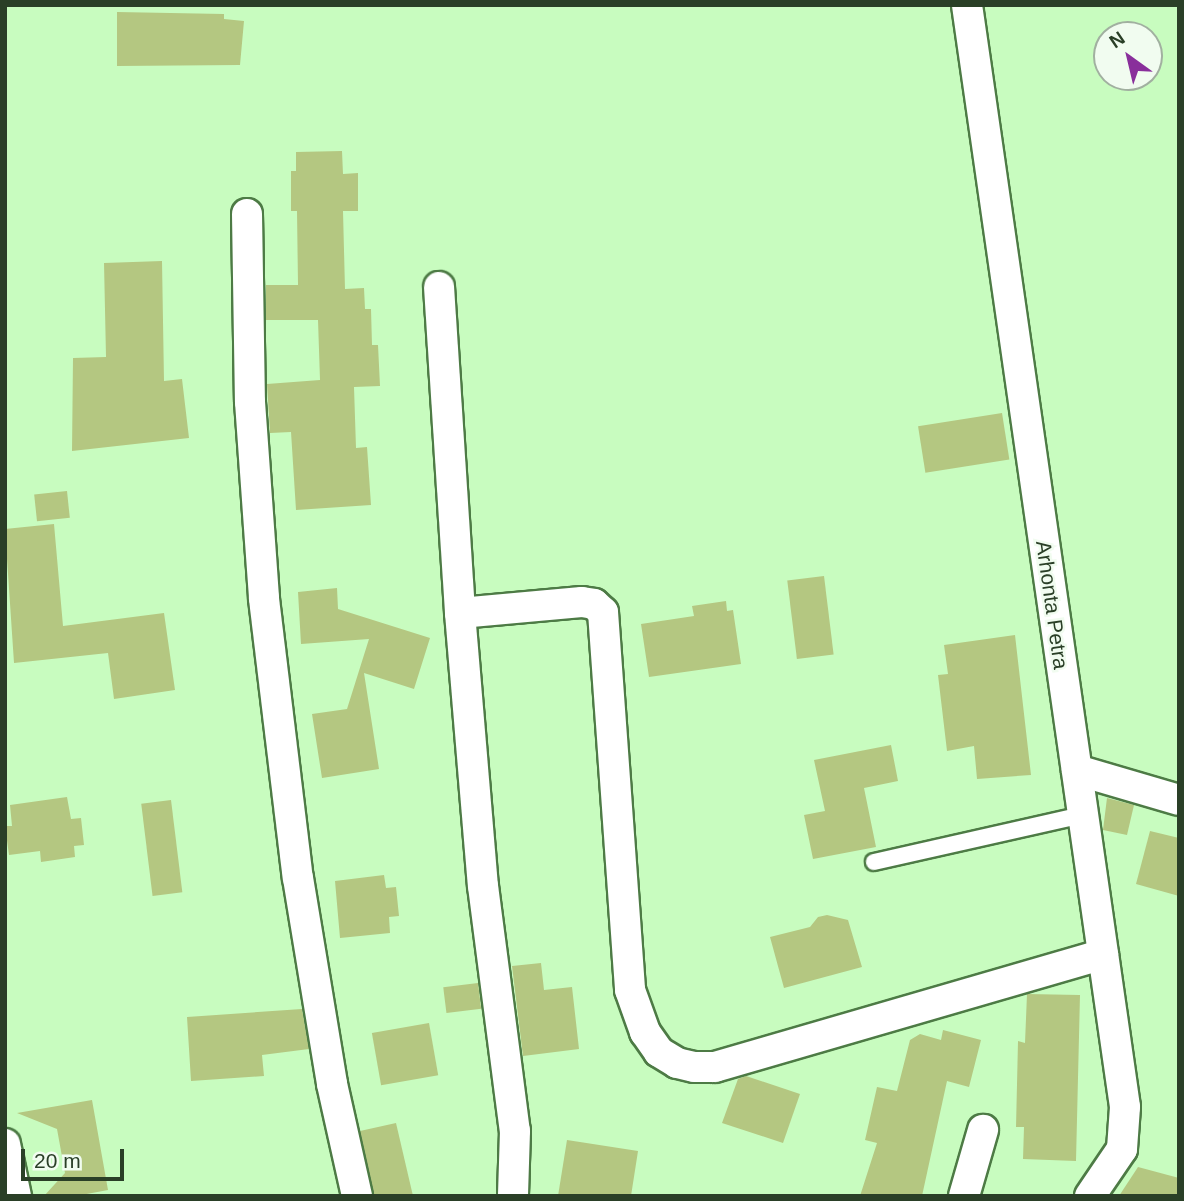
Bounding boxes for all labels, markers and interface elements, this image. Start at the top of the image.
north arrow [1093,21,1163,91]
text: N [1106,27,1129,52]
street label: Arhonta Petra [1031,539,1073,671]
scale bar [24,1134,128,1178]
text: 20 m [34,1149,81,1172]

